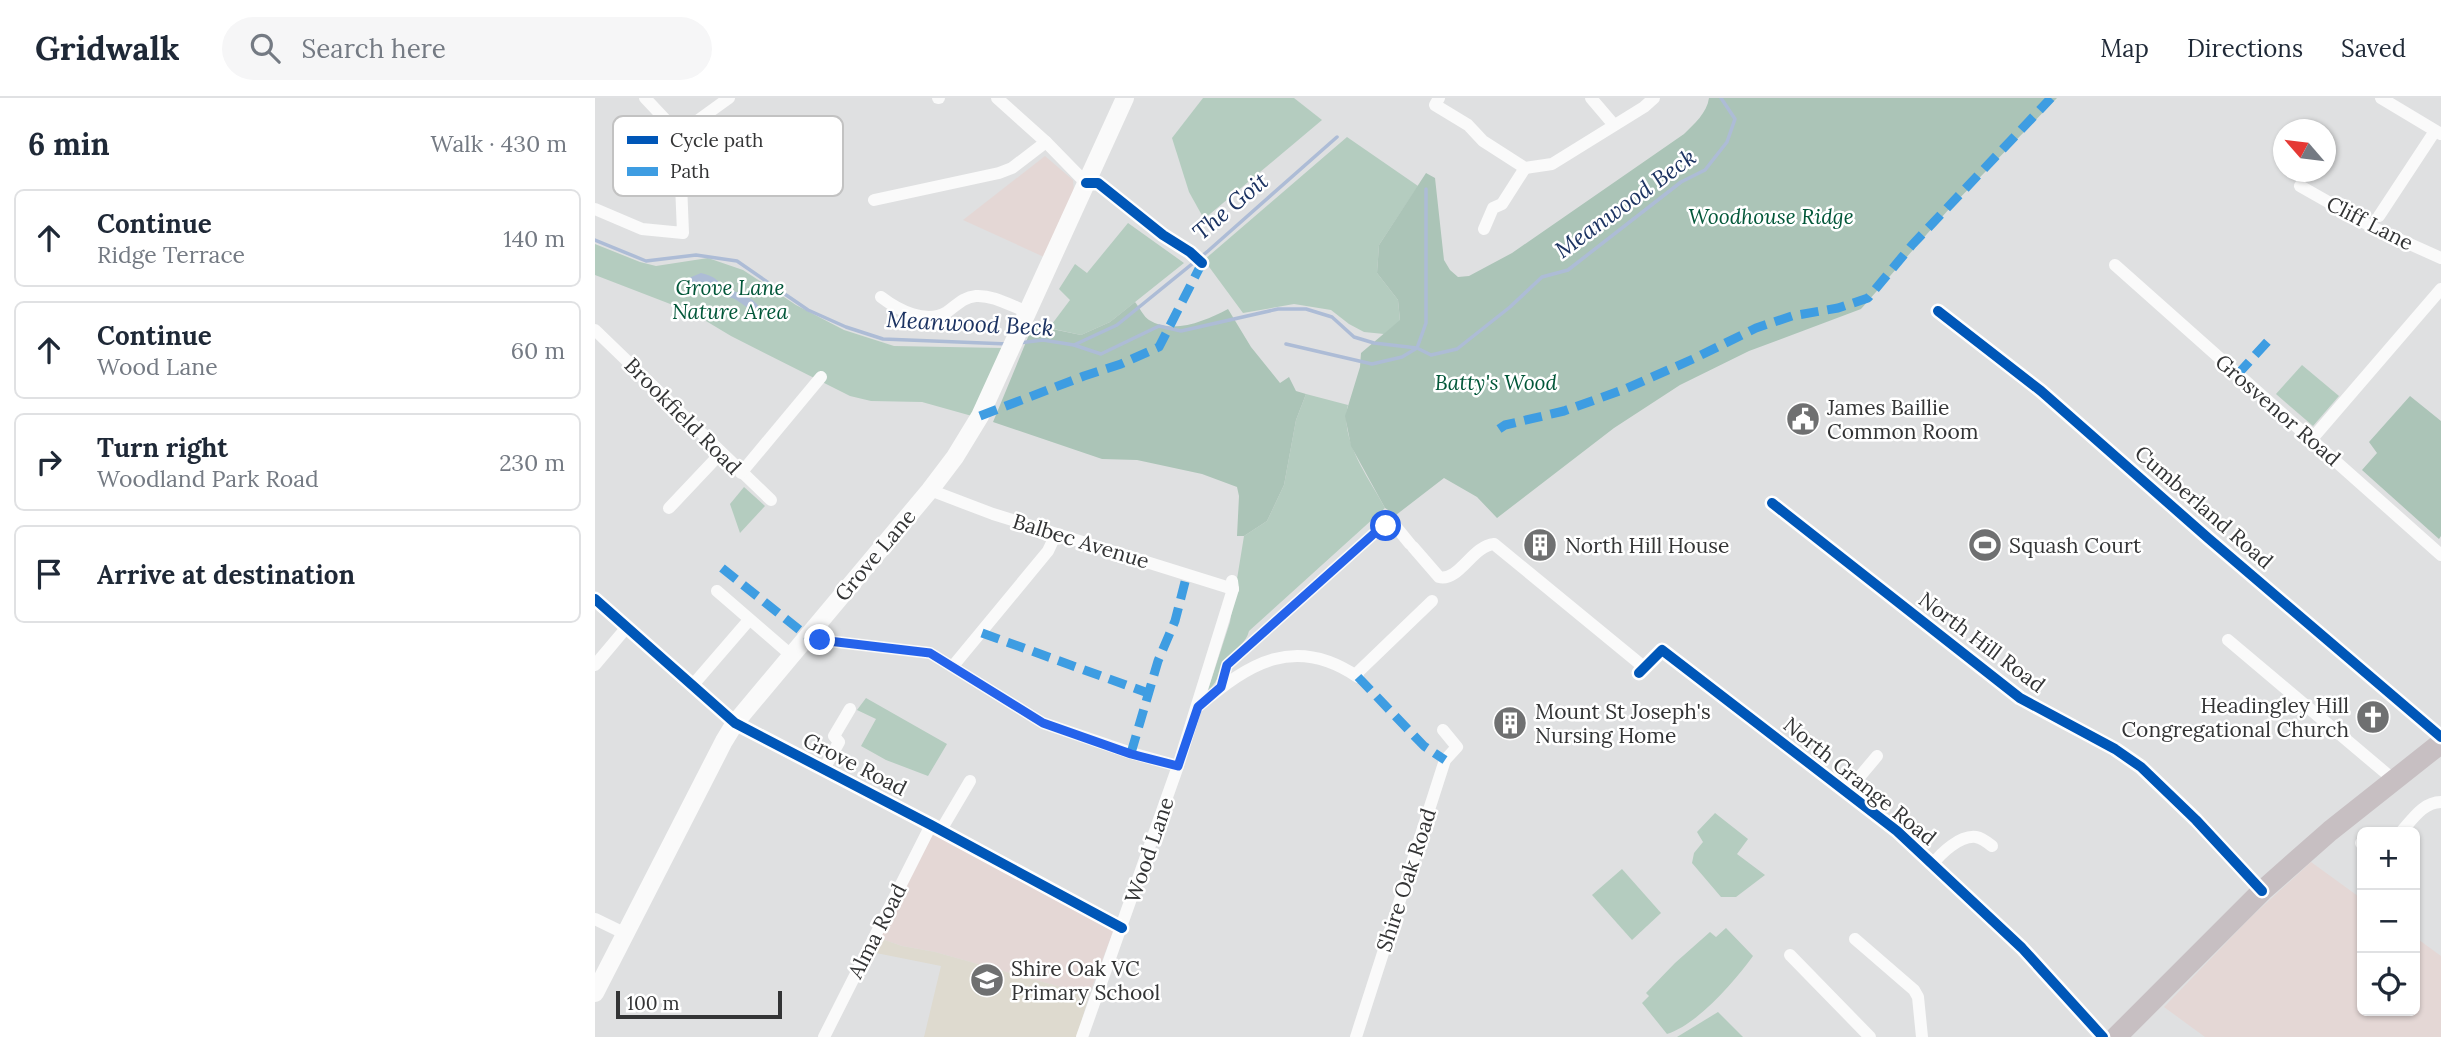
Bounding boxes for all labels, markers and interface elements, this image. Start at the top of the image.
search box [222,17,712,80]
text: Gridwalk [35,27,180,69]
icon: search [246,29,284,67]
text: Search here [302,32,446,65]
text: Map [2100,33,2149,64]
text: Directions [2187,33,2303,64]
text: Saved [2341,33,2406,64]
legend [613,116,843,196]
north arrow [2273,119,2336,182]
text: 6 min [28,125,110,163]
text: Cycle path [670,128,763,152]
text: Walk · 430 m [431,129,567,158]
water label: Meanwood Beck [1549,142,1701,264]
text: Path [670,159,710,183]
water label: The Goit [1186,166,1274,246]
street label: Cliff Lane [2322,190,2418,256]
park label: Woodhouse Ridge [1688,203,1854,230]
text: Continue [97,207,212,240]
icon: ahead [30,219,68,257]
text: 140 m [503,224,565,253]
text: Ridge Terrace [97,240,245,269]
park label: Grove Lane Nature Area [672,274,789,325]
water label: Meanwood Beck [885,304,1055,342]
text: Continue [97,319,212,352]
icon: ahead [30,331,68,369]
text: 60 m [511,336,565,365]
street label: Grosvenor Road [2210,348,2346,472]
text: Wood Lane [97,352,218,381]
street label: Brookfield Road [619,352,747,480]
park label: Batty's Wood [1435,369,1558,396]
place label: James Baillie Common Room [1826,394,1979,445]
public building icon: James Baillie Common Room [1784,400,1822,438]
text: Turn right [97,431,228,464]
street label: Cumberland Road [2129,440,2279,574]
icon: right [30,443,68,481]
text: 230 m [499,448,565,477]
text: Woodland Park Road [97,464,319,493]
street label: Grove Lane [829,503,921,607]
street label: Balbec Avenue [1010,507,1152,575]
route start [1370,510,1401,541]
building icon: North Hill House [1521,526,1559,564]
sports icon: Squash Court [1966,526,2004,564]
place label: North Hill House [1565,532,1729,559]
place label: Squash Court [2009,532,2142,559]
icon: arrive [30,555,68,593]
text: Arrive at destination [97,558,355,591]
street label: North Hill Road [1913,586,2051,698]
route end [804,624,835,655]
place label: Headingley Hill Congregational Church [2121,692,2349,743]
place label: Mount St Joseph's Nursing Home [1535,698,1711,749]
church icon: Headingley Hill Congregational Church [2354,698,2392,736]
building icon: Mount St Joseph's Nursing Home [1491,704,1529,742]
street label: North Grange Road [1778,711,1942,851]
street label: Grove Road [798,726,912,802]
street label: Wood Lane [1118,793,1180,907]
street label: Shire Oak Road [1370,805,1442,955]
map controls [2357,827,2420,1016]
button: + [2357,827,2420,890]
street label: Alma Road [841,879,912,984]
button: − [2357,890,2420,953]
button: locate [2357,953,2420,1016]
place label: Shire Oak VC Primary School [1011,955,1160,1006]
school or university icon: Shire Oak VC Primary School [968,961,1006,999]
scale bar [616,988,782,1020]
text: 100 m [627,991,680,1015]

